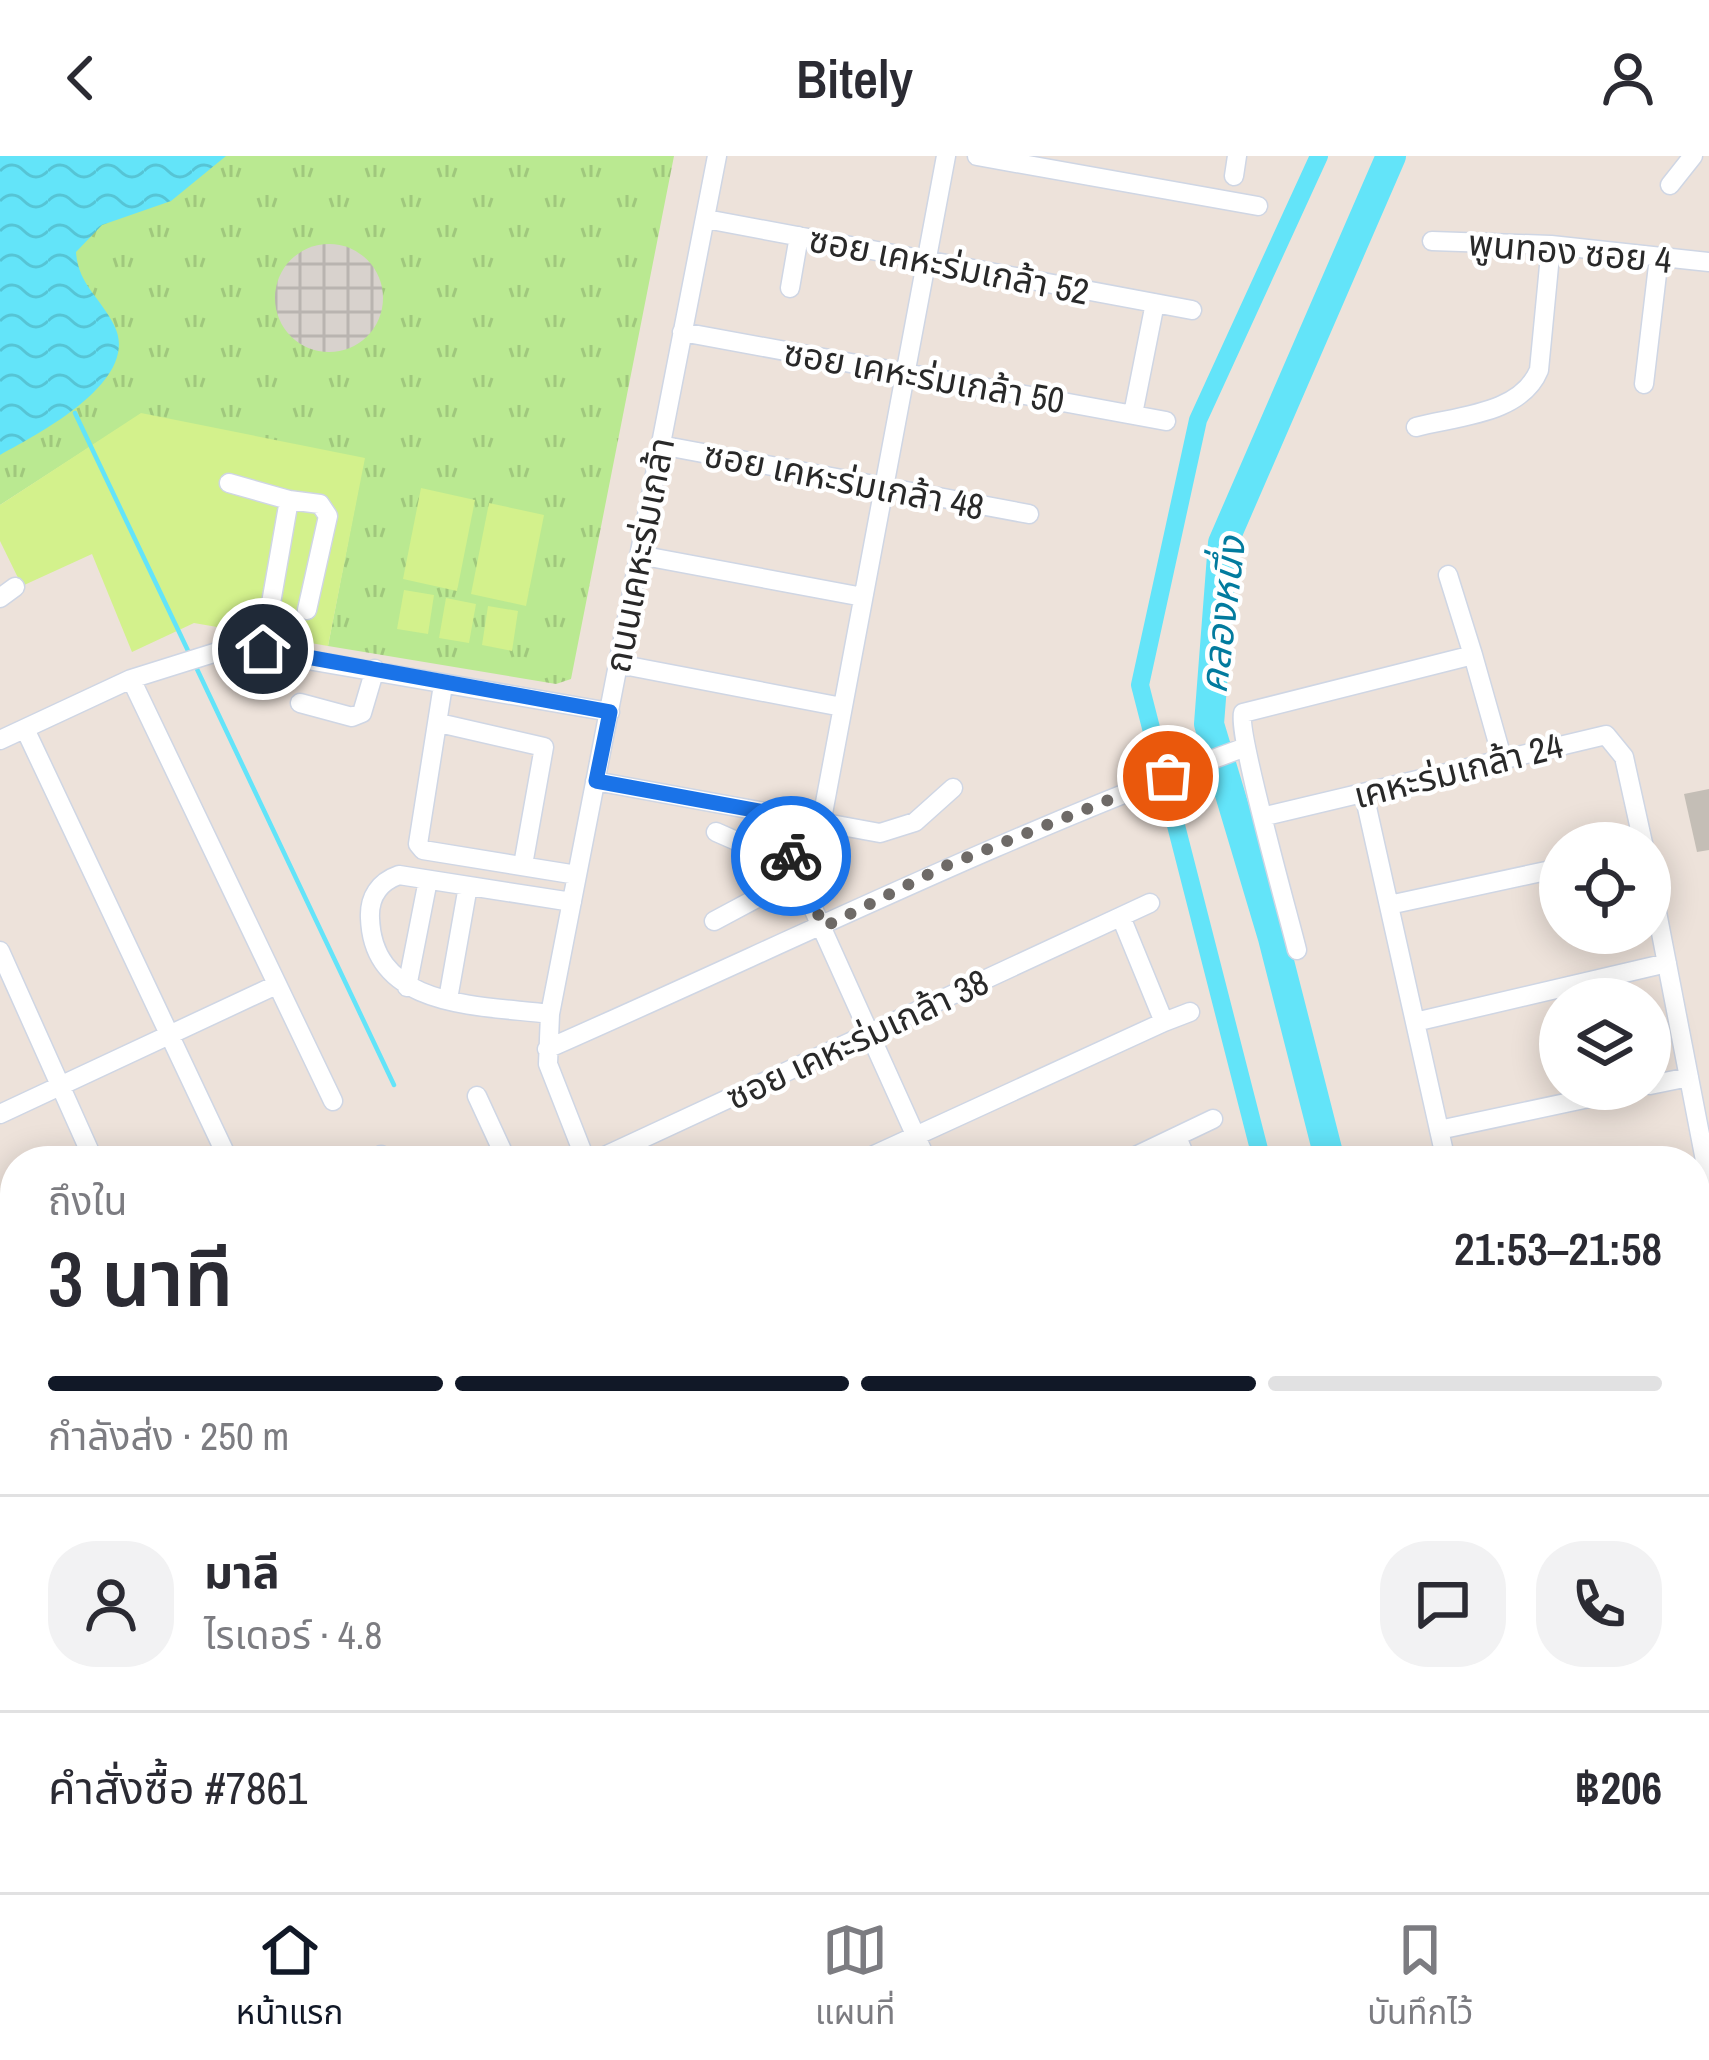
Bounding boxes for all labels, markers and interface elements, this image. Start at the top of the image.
text: Bitely [796,42,913,115]
icon: back [48,45,114,111]
icon: person [1595,45,1661,111]
street label: ซอย เคหะร่มเกล้า 52 [805,214,1093,316]
street label: พูนทอง ซอย 4 [1466,218,1674,284]
street label: ซอย เคหะร่มเกล้า 50 [780,328,1068,424]
street label: ซอย เคหะร่มเกล้า 48 [700,429,988,531]
street label: ถนนเคหะร่มเกล้า [593,433,685,677]
water label: คลองหนึ่ง [1187,532,1258,696]
pin [212,598,314,700]
icon: home [230,616,296,682]
street label: เคหะร่มเกล้า 24 [1348,721,1568,819]
pin [1117,725,1219,827]
icon: bag [1135,743,1201,809]
courier [731,796,851,916]
map controls [1539,822,1671,1110]
button: locate [1539,822,1671,954]
icon: bike [758,823,824,889]
street label: ซอย เคหะร่มเกล้า 38 [718,957,996,1121]
button: layers [1539,978,1671,1110]
text: ถึงใน [48,1175,127,1227]
text: 21:53–21:58 [1454,1218,1662,1279]
text: 3 นาที [48,1225,233,1330]
text: กำลังส่ง · 250 m [48,1410,289,1462]
button: person [48,1541,174,1667]
text: มาลี [204,1541,280,1602]
button: chat [1380,1541,1506,1667]
button: phone [1536,1541,1662,1667]
text: ไรเดอร์ · 4.8 [204,1609,382,1661]
text: คำสั่งซื้อ #7861 [48,1757,308,1818]
text: ฿206 [1574,1757,1662,1818]
tab: หน้าแรก [236,1917,343,2039]
tab: แผนที่ [815,1917,895,2039]
tab: บันทึกไว้ [1367,1917,1473,2039]

